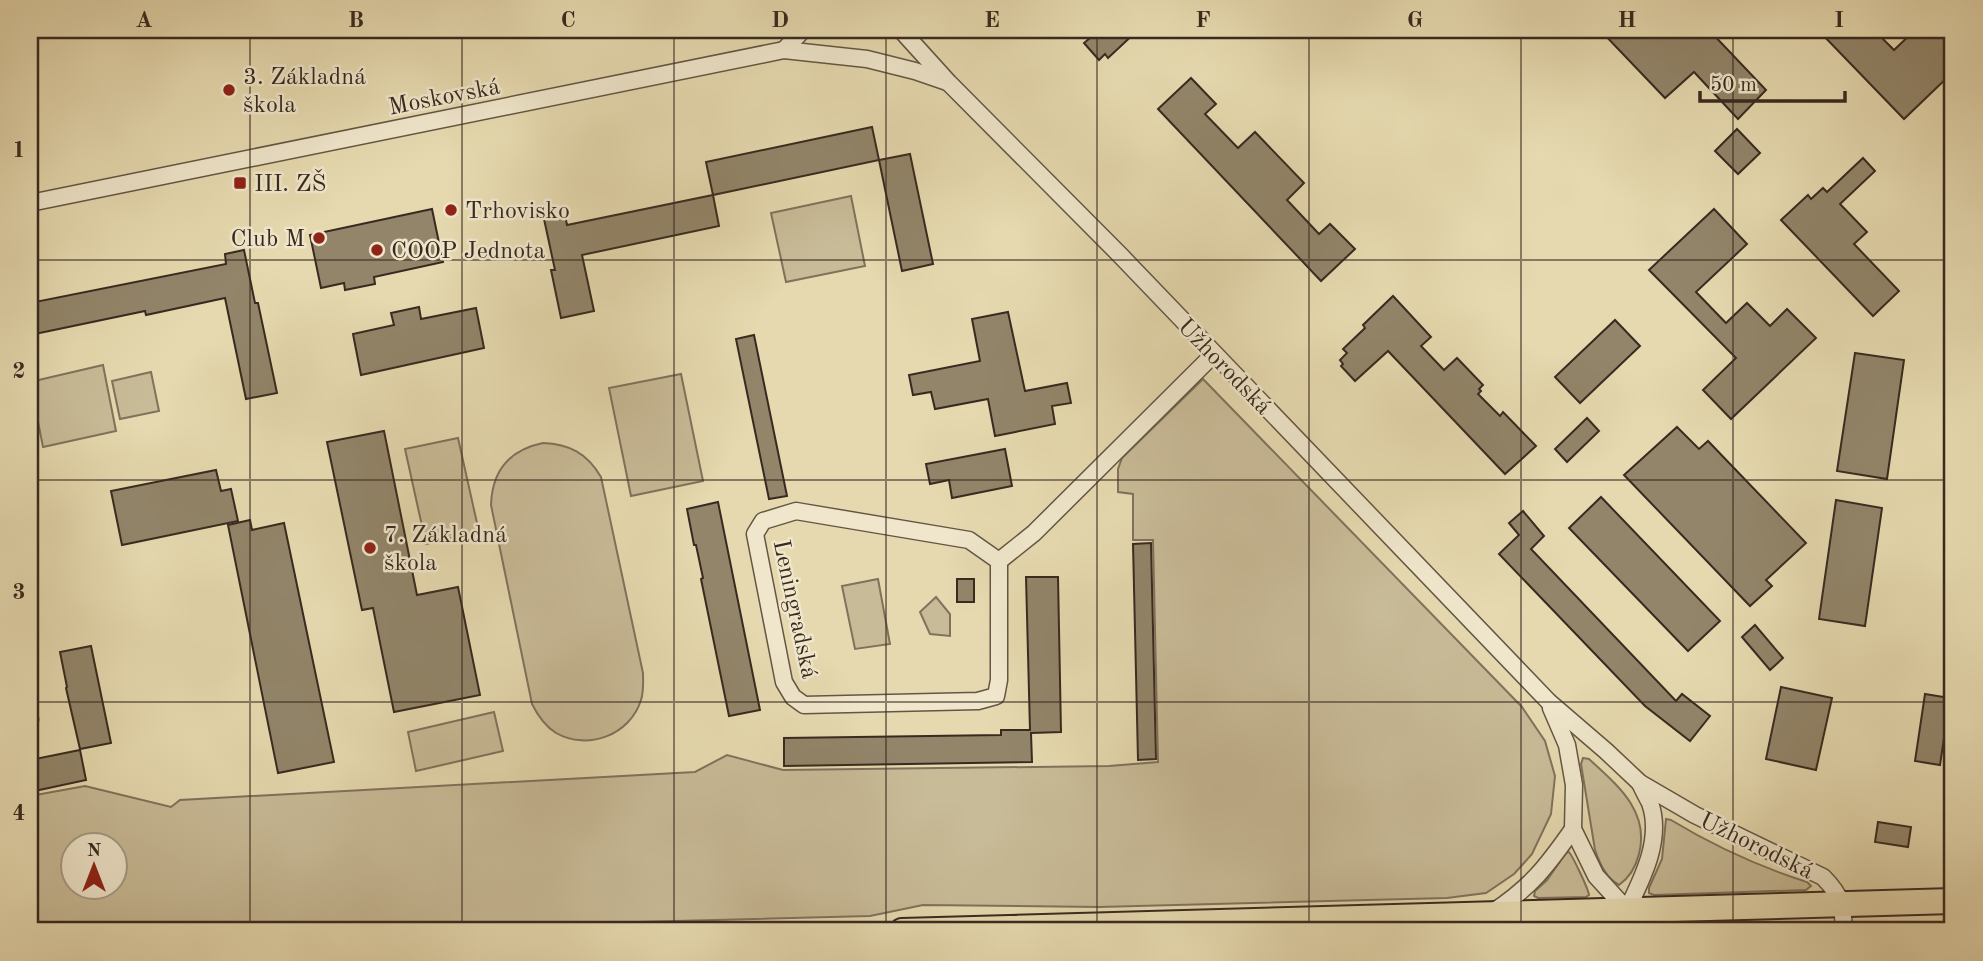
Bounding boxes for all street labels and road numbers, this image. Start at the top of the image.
street label: Moskovská [386,75,502,121]
street label: Užhorodská [1172,315,1275,420]
street label: Leningradská [768,538,821,681]
street label: Užhorodská [1695,809,1817,885]

